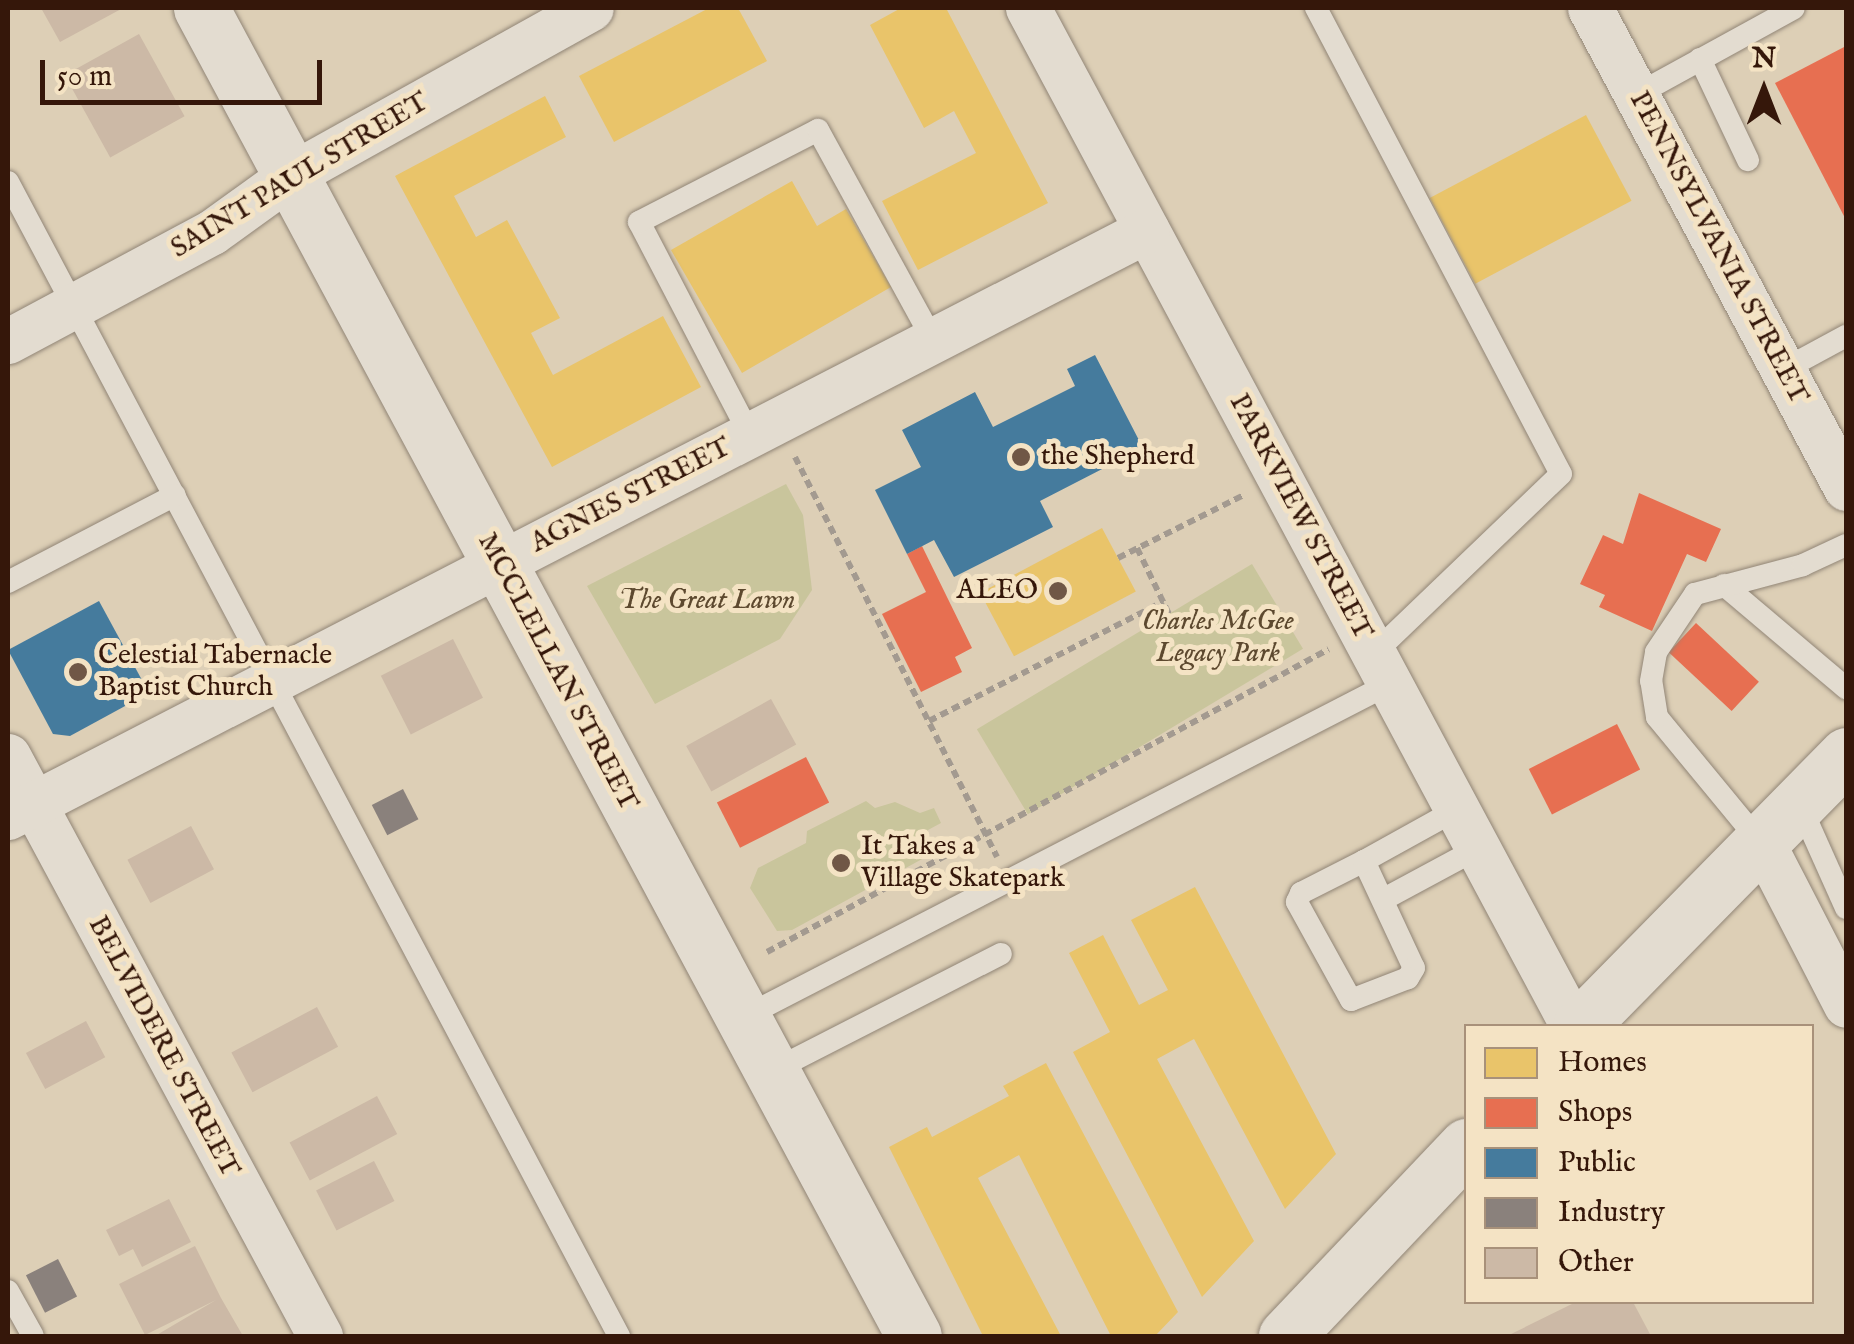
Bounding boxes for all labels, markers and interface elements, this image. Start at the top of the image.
scale bar [45,40,328,102]
north arrow [1714,40,1814,140]
text: N [1752,42,1776,77]
text: 50 m [57,58,112,96]
street label: SAINT PAUL STREET [165,86,435,266]
street label: PENNSYLVANIA STREET [1621,86,1815,410]
street label: PARKVIEW STREET [1221,389,1379,645]
street label: AGNES STREET [525,431,737,561]
place label: the Shepherd [1041,440,1194,474]
marker: the Shepherd [1010,446,1032,468]
street label: MCCLELLAN STREET [469,527,645,817]
place label: ALEO [957,574,1038,608]
marker: ALEO [1047,580,1069,602]
park label: The Great Lawn [619,584,795,618]
park label: Charles McGee Legacy Park [1142,605,1294,671]
place label: Celestial Tabernacle Baptist Church [98,639,332,705]
marker: Celestial Tabernacle Baptist Church [67,661,89,683]
place label: It Takes a Village Skatepark [861,830,1065,896]
marker: It Takes a Village Skatepark [830,852,852,874]
street label: BELVIDERE STREET [80,911,246,1183]
legend [1464,1024,1814,1304]
text: Homes [1558,1044,1647,1082]
text: Shops [1558,1094,1632,1132]
text: Public [1558,1144,1636,1182]
text: Industry [1558,1194,1665,1232]
text: Other [1558,1244,1634,1282]

